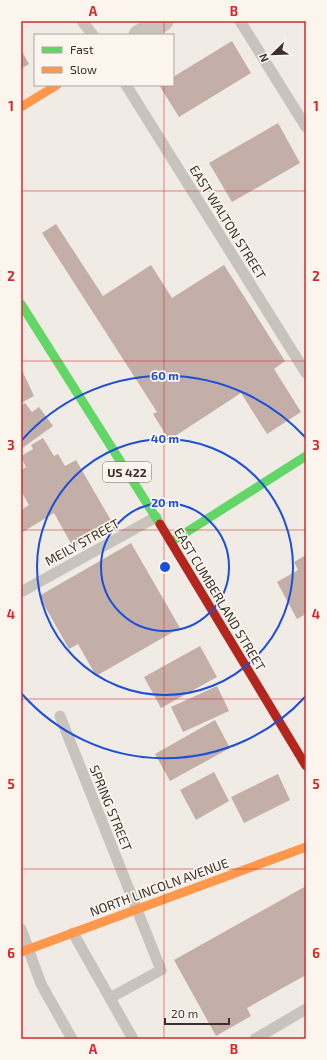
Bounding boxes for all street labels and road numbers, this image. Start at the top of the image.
street label: EAST WALTON STREET [186,162,270,282]
road number: US 422 [103,462,151,482]
street label: MEILY STREET [42,515,122,569]
street label: EAST CUMBERLAND STREET [171,525,269,674]
street label: SPRING STREET [86,763,136,854]
street label: NORTH LINCOLN AVENUE [87,854,231,920]

